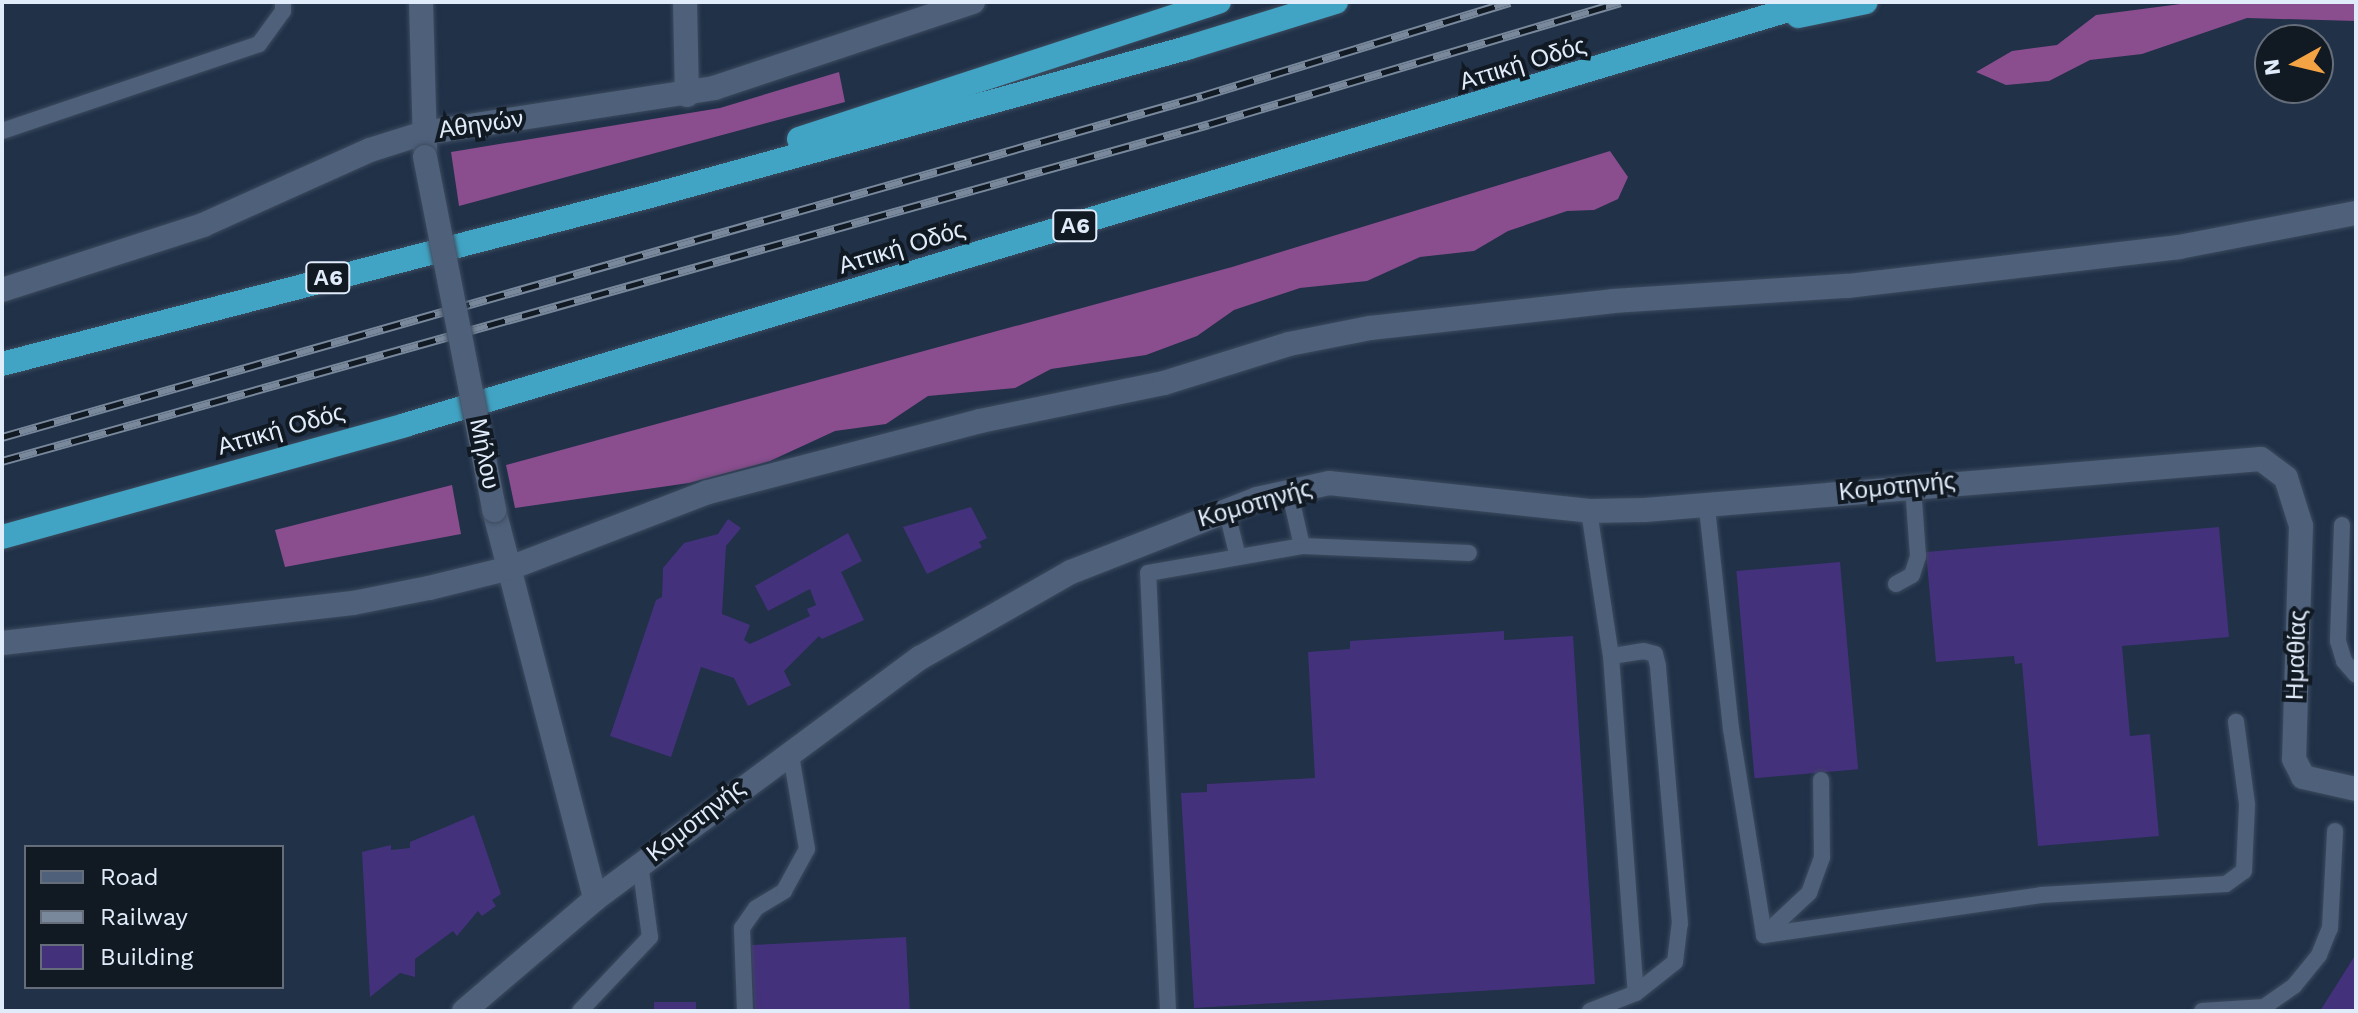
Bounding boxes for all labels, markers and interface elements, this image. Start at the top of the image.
north arrow [2254,24,2334,104]
street label: Αττική Οδός [1456,31,1590,97]
text: N [2258,57,2285,77]
street label: Αθηνών [437,105,525,145]
road number: Α6 [1051,208,1099,244]
street label: Αττική Οδός [835,215,969,281]
road number: Α6 [304,260,352,296]
street label: Αττική Οδός [214,398,348,462]
street label: Μήλου [463,416,505,492]
street label: Κομοτηνής [1837,467,1957,507]
street label: Κομοτηνής [1195,474,1315,534]
street label: Ημαθίας [2281,609,2313,701]
street label: Κομοτηνής [641,774,751,868]
legend [24,845,284,989]
text: Road [100,863,159,891]
text: Railway [100,903,188,931]
text: Building [100,943,193,971]

